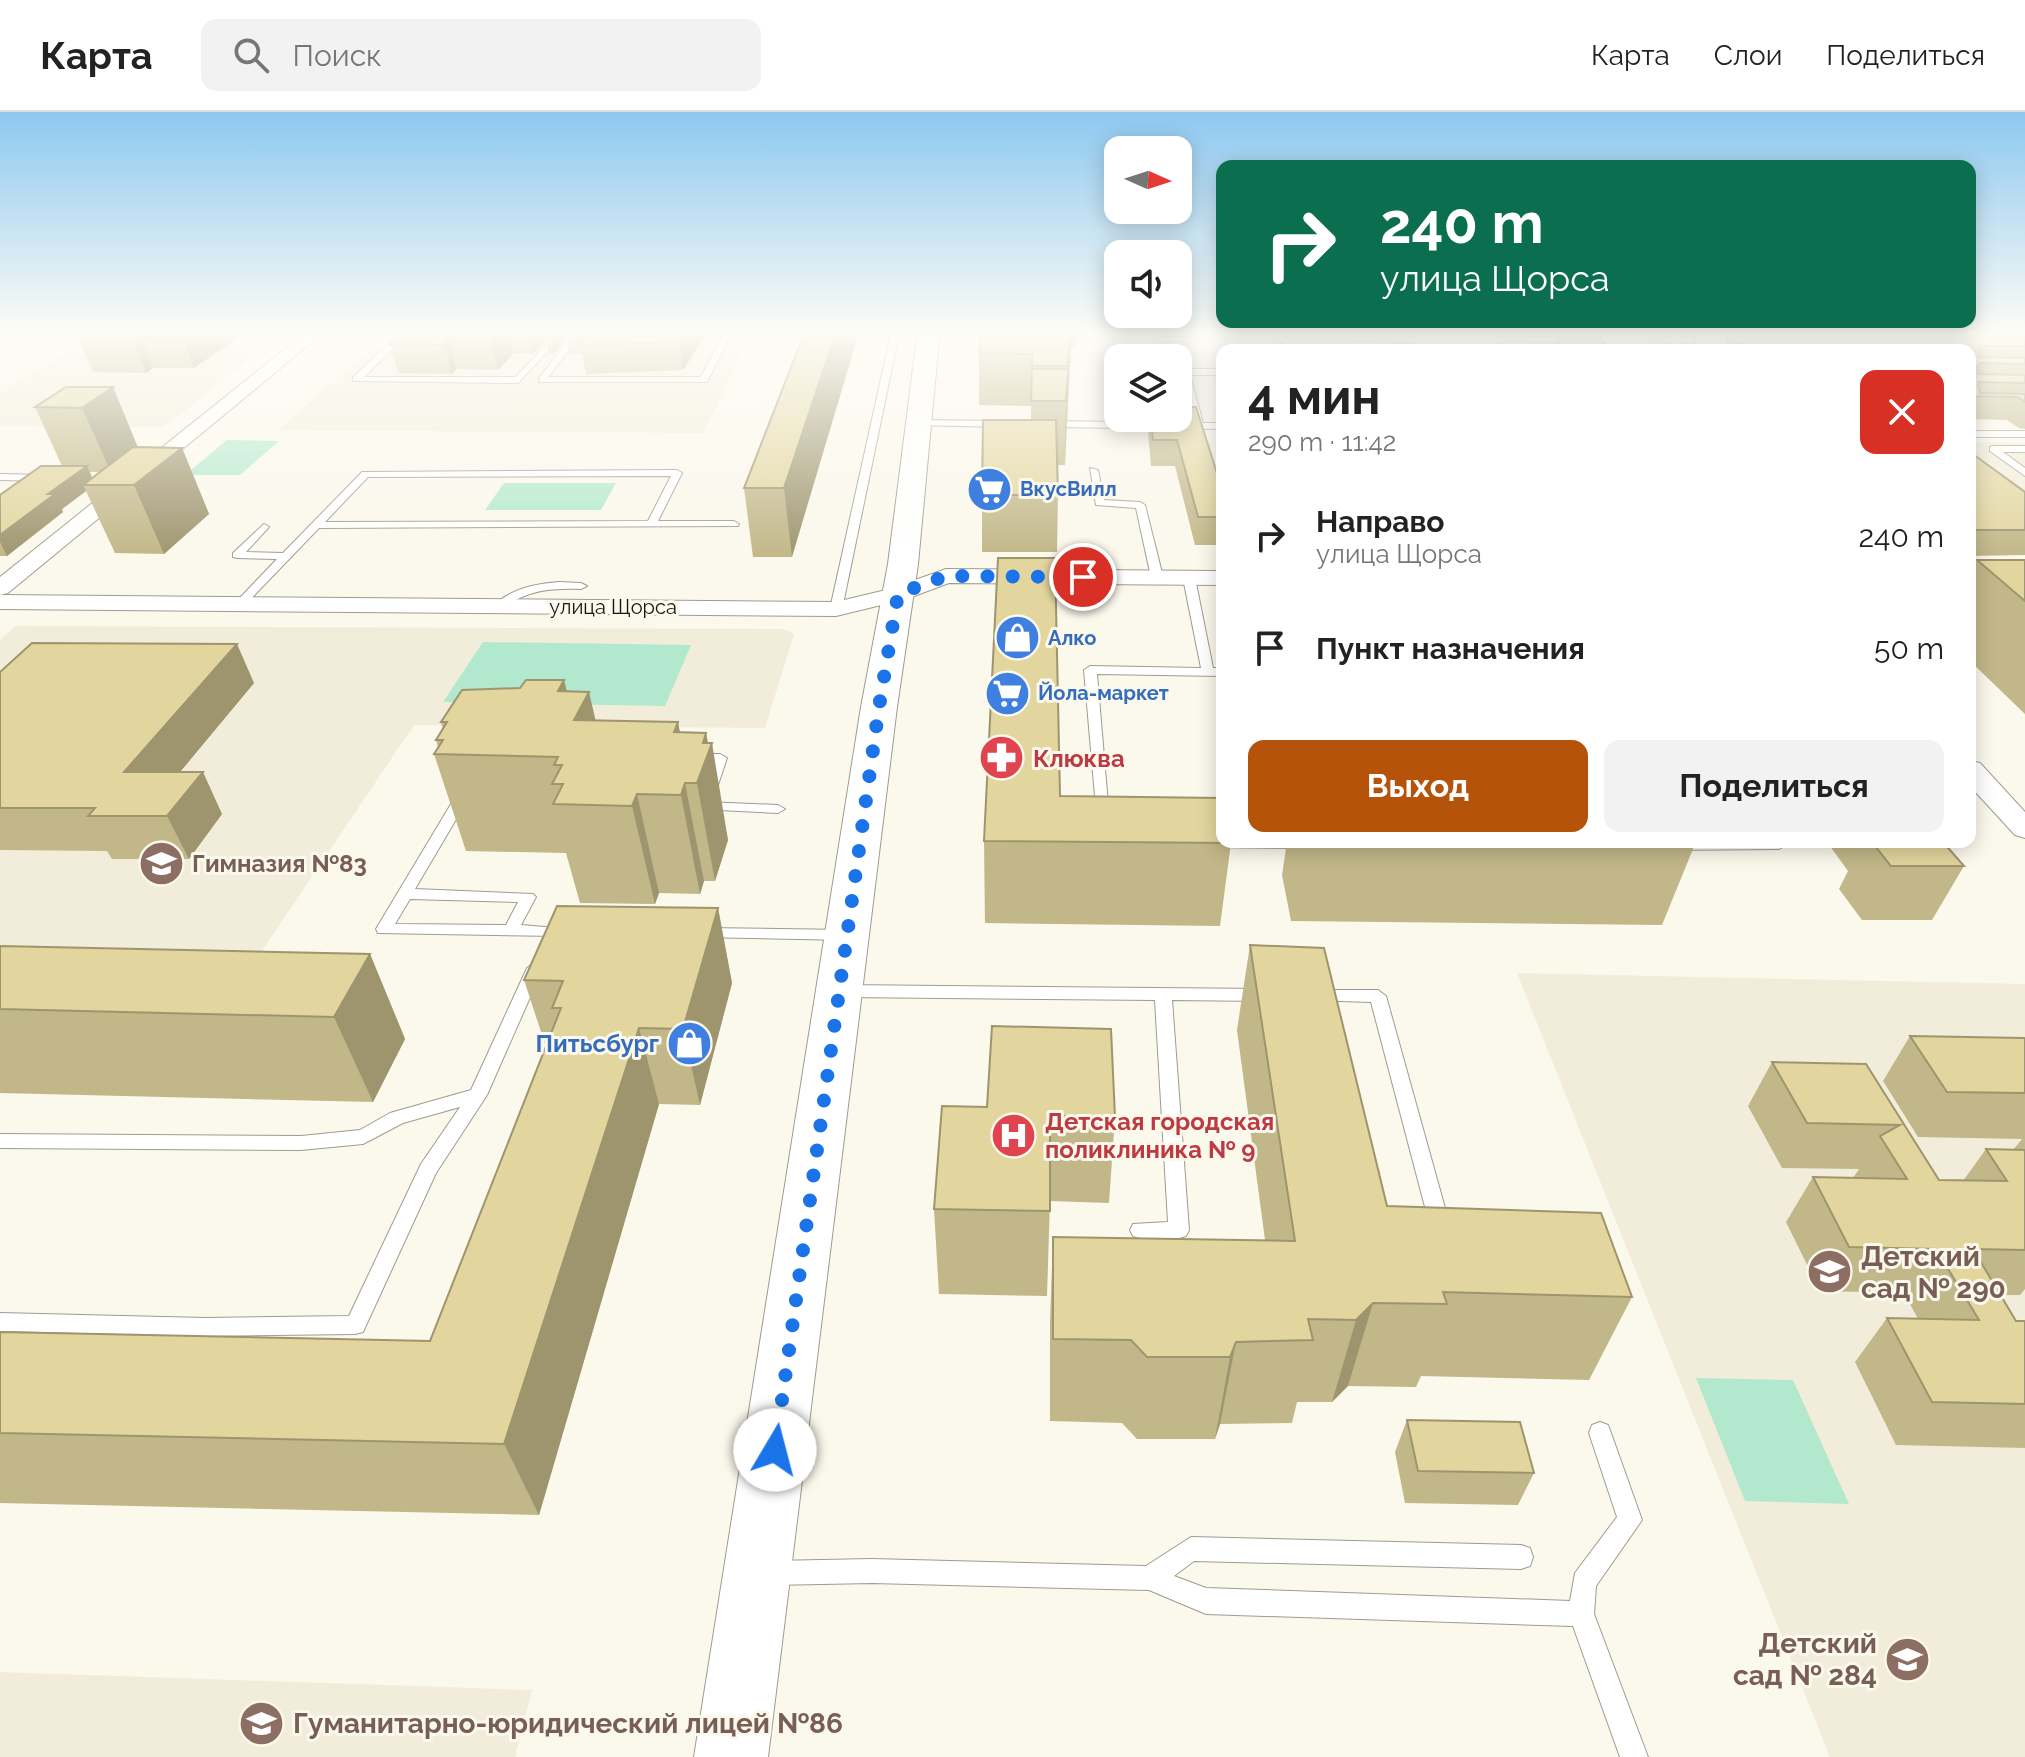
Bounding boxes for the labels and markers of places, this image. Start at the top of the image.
supermarket icon: ВкусВилл [965,465,1013,513]
place label: ВкусВилл [1020,477,1117,501]
pin [1049,543,1117,611]
shop icon: Алко [993,614,1041,662]
place label: Алко [1048,626,1096,650]
supermarket icon: Йола-маркет [983,669,1031,717]
place label: Йола-маркет [1038,681,1169,705]
pharmacy icon: Клюква [978,734,1026,782]
place label: Клюква [1033,744,1125,773]
school or university icon: Гимназия №83 [137,839,185,887]
place label: Гимназия №83 [192,849,367,878]
shop icon: Питьсбург [666,1019,714,1067]
place label: Питьсбург [536,1029,659,1058]
place label: Детская городская поликлиника № 9 [1045,1107,1274,1164]
hospital icon: Детская городская поликлиника № 9 [990,1111,1038,1159]
place label: Детский сад № 290 [1861,1240,2006,1305]
school or university icon: Детский сад № 290 [1806,1248,1854,1296]
place label: Детский сад № 284 [1733,1627,1877,1692]
school or university icon: Детский сад № 284 [1884,1635,1932,1683]
school or university icon: Гуманитарно-юридический лицей №86 [238,1699,286,1747]
place label: Гуманитарно-юридический лицей №86 [293,1707,843,1740]

